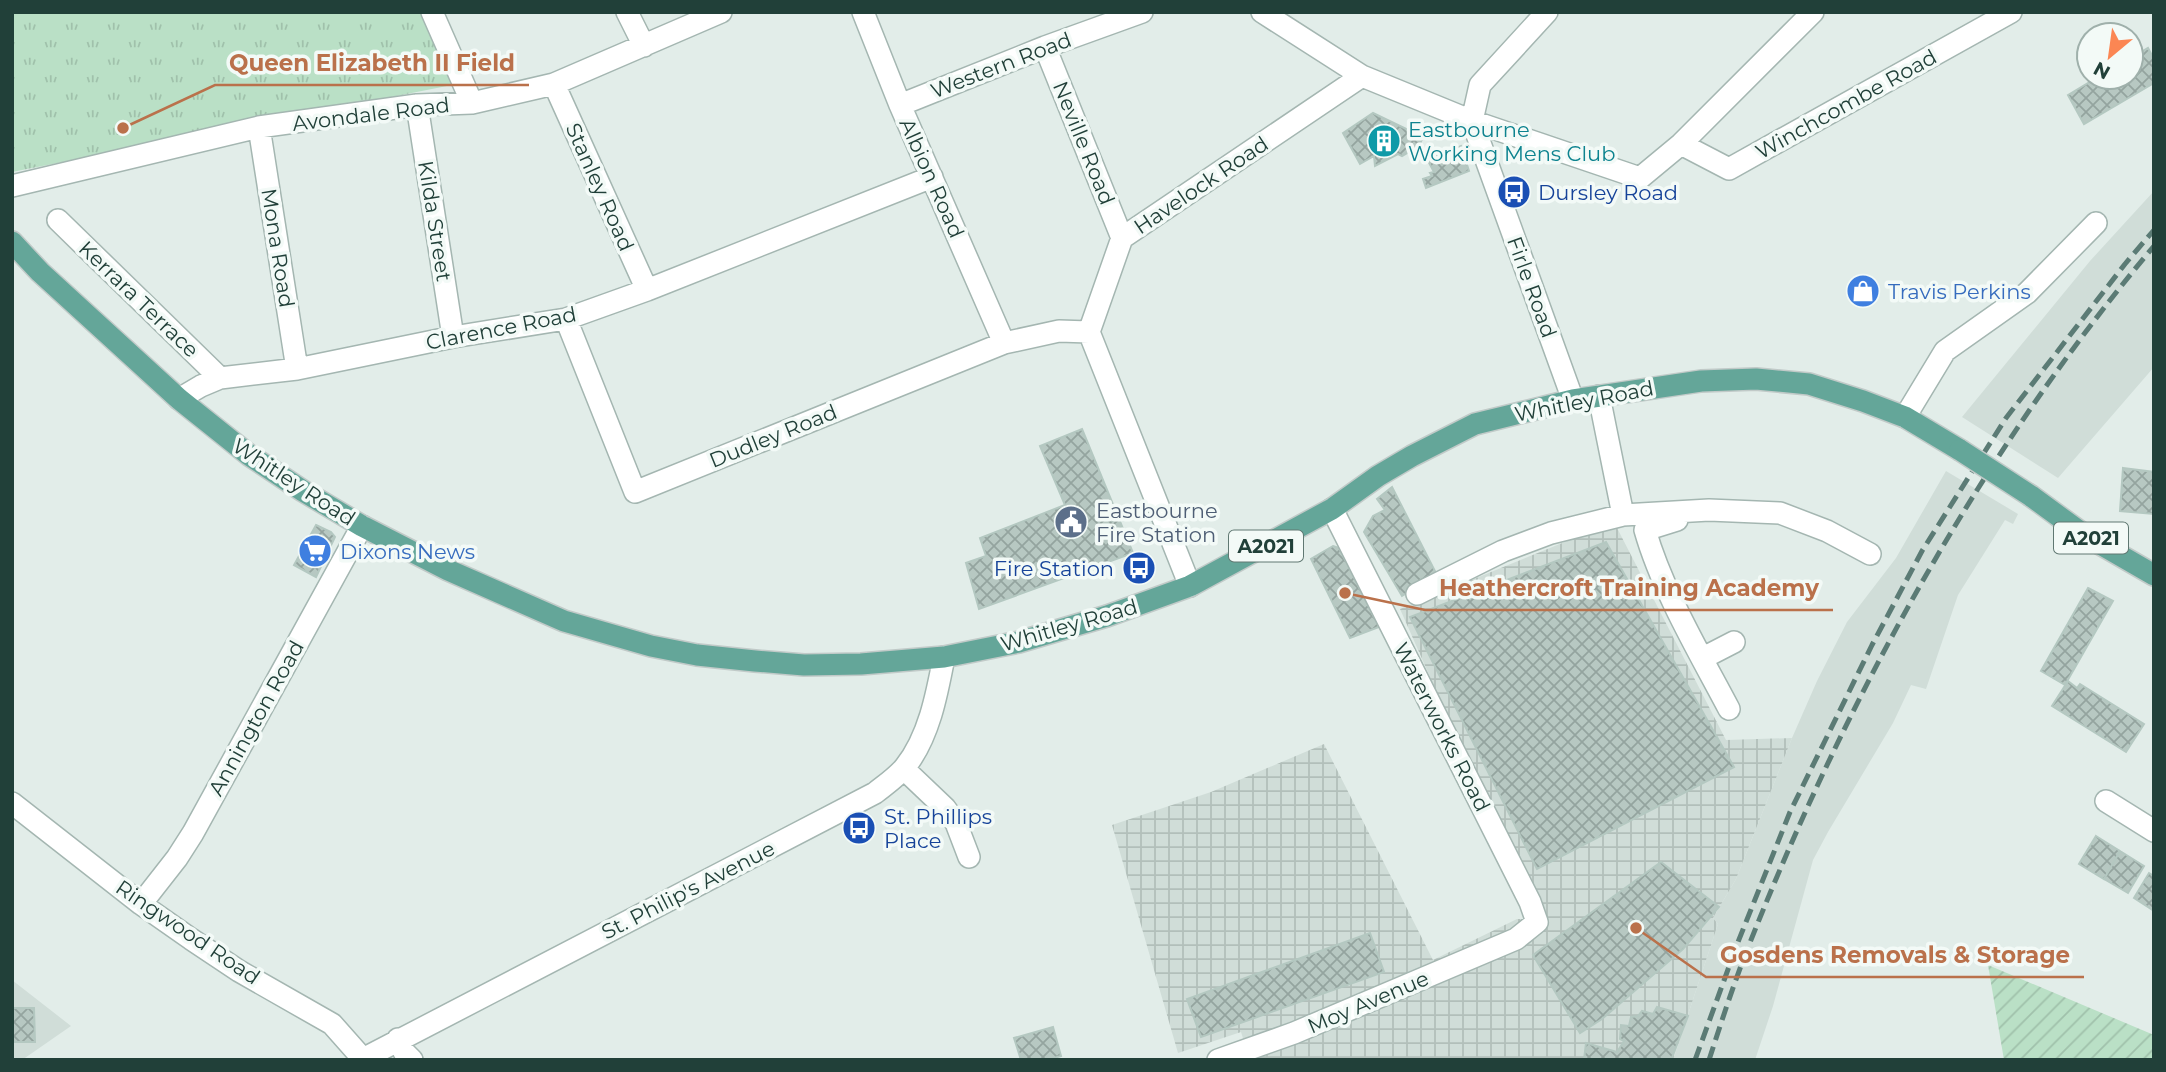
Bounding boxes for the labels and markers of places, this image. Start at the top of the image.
callout: Queen Elizabeth II Field [215,41,529,85]
place label: Eastbourne Working Mens Club [1408,117,1615,166]
building icon: Eastbourne Working Mens Club [1365,122,1403,160]
bus stop icon: Dursley Road [1495,173,1533,211]
place label: Dursley Road [1538,180,1678,205]
shop icon: Travis Perkins [1844,272,1882,310]
place label: Travis Perkins [1888,279,2031,304]
place label: Eastbourne Fire Station [1096,498,1218,547]
public building icon: Eastbourne Fire Station [1052,503,1090,541]
supermarket icon: Dixons News [296,532,334,570]
place label: Dixons News [340,539,475,564]
bus stop icon: Fire Station [1120,549,1158,587]
place label: Fire Station [994,556,1114,581]
callout: Heathercroft Training Academy [1425,566,1833,610]
place label: St. Phillips Place [884,804,992,853]
bus stop icon: St. Phillips Place [840,809,878,847]
callout: Gosdens Removals & Storage [1706,933,2084,977]

